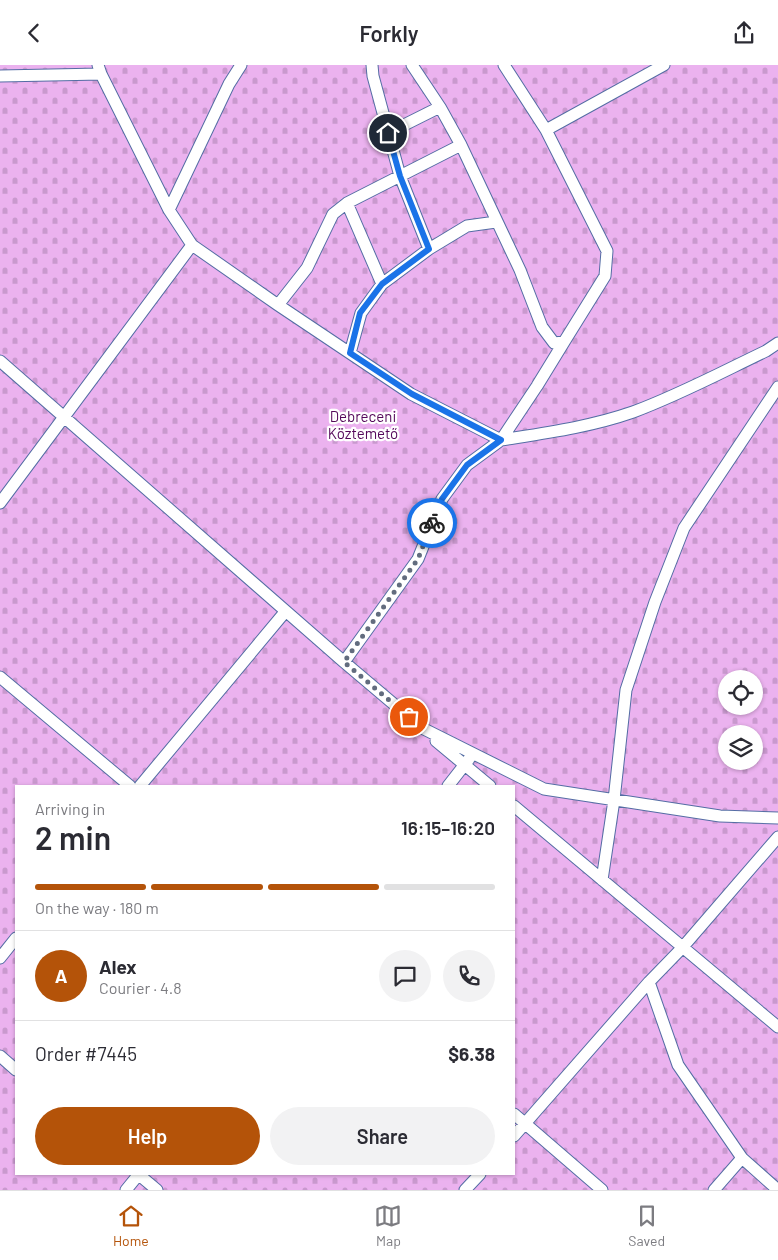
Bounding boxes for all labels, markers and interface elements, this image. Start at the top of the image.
icon: back [20,19,48,47]
icon: share [730,19,758,47]
text: Forkly [359,20,419,46]
pin [367,112,409,154]
icon: home [374,119,402,147]
park label: Debreceni Köztemető [328,407,398,442]
courier [407,498,457,548]
icon: bike [418,509,446,537]
map controls [718,670,763,770]
button: locate [718,670,763,715]
pin [388,696,430,738]
icon: bag [395,703,423,731]
button: layers [718,725,763,770]
text: Arriving in [35,799,105,818]
text: 16:15–16:20 [401,816,495,839]
text: 2 min [35,818,111,856]
text: On the way · 180 m [35,898,159,917]
button: chat [379,950,431,1002]
button: phone [443,950,495,1002]
text: Alex [99,955,137,978]
text: A [55,964,67,987]
text: Courier · 4.8 [99,978,182,997]
text: Order #7445 [35,1042,137,1065]
text: $6.38 [448,1042,495,1065]
button: Help [35,1107,260,1165]
button: Share [270,1107,495,1165]
tab: Home [113,1202,149,1249]
tab: Map [374,1202,402,1249]
tab: Saved [628,1202,665,1249]

